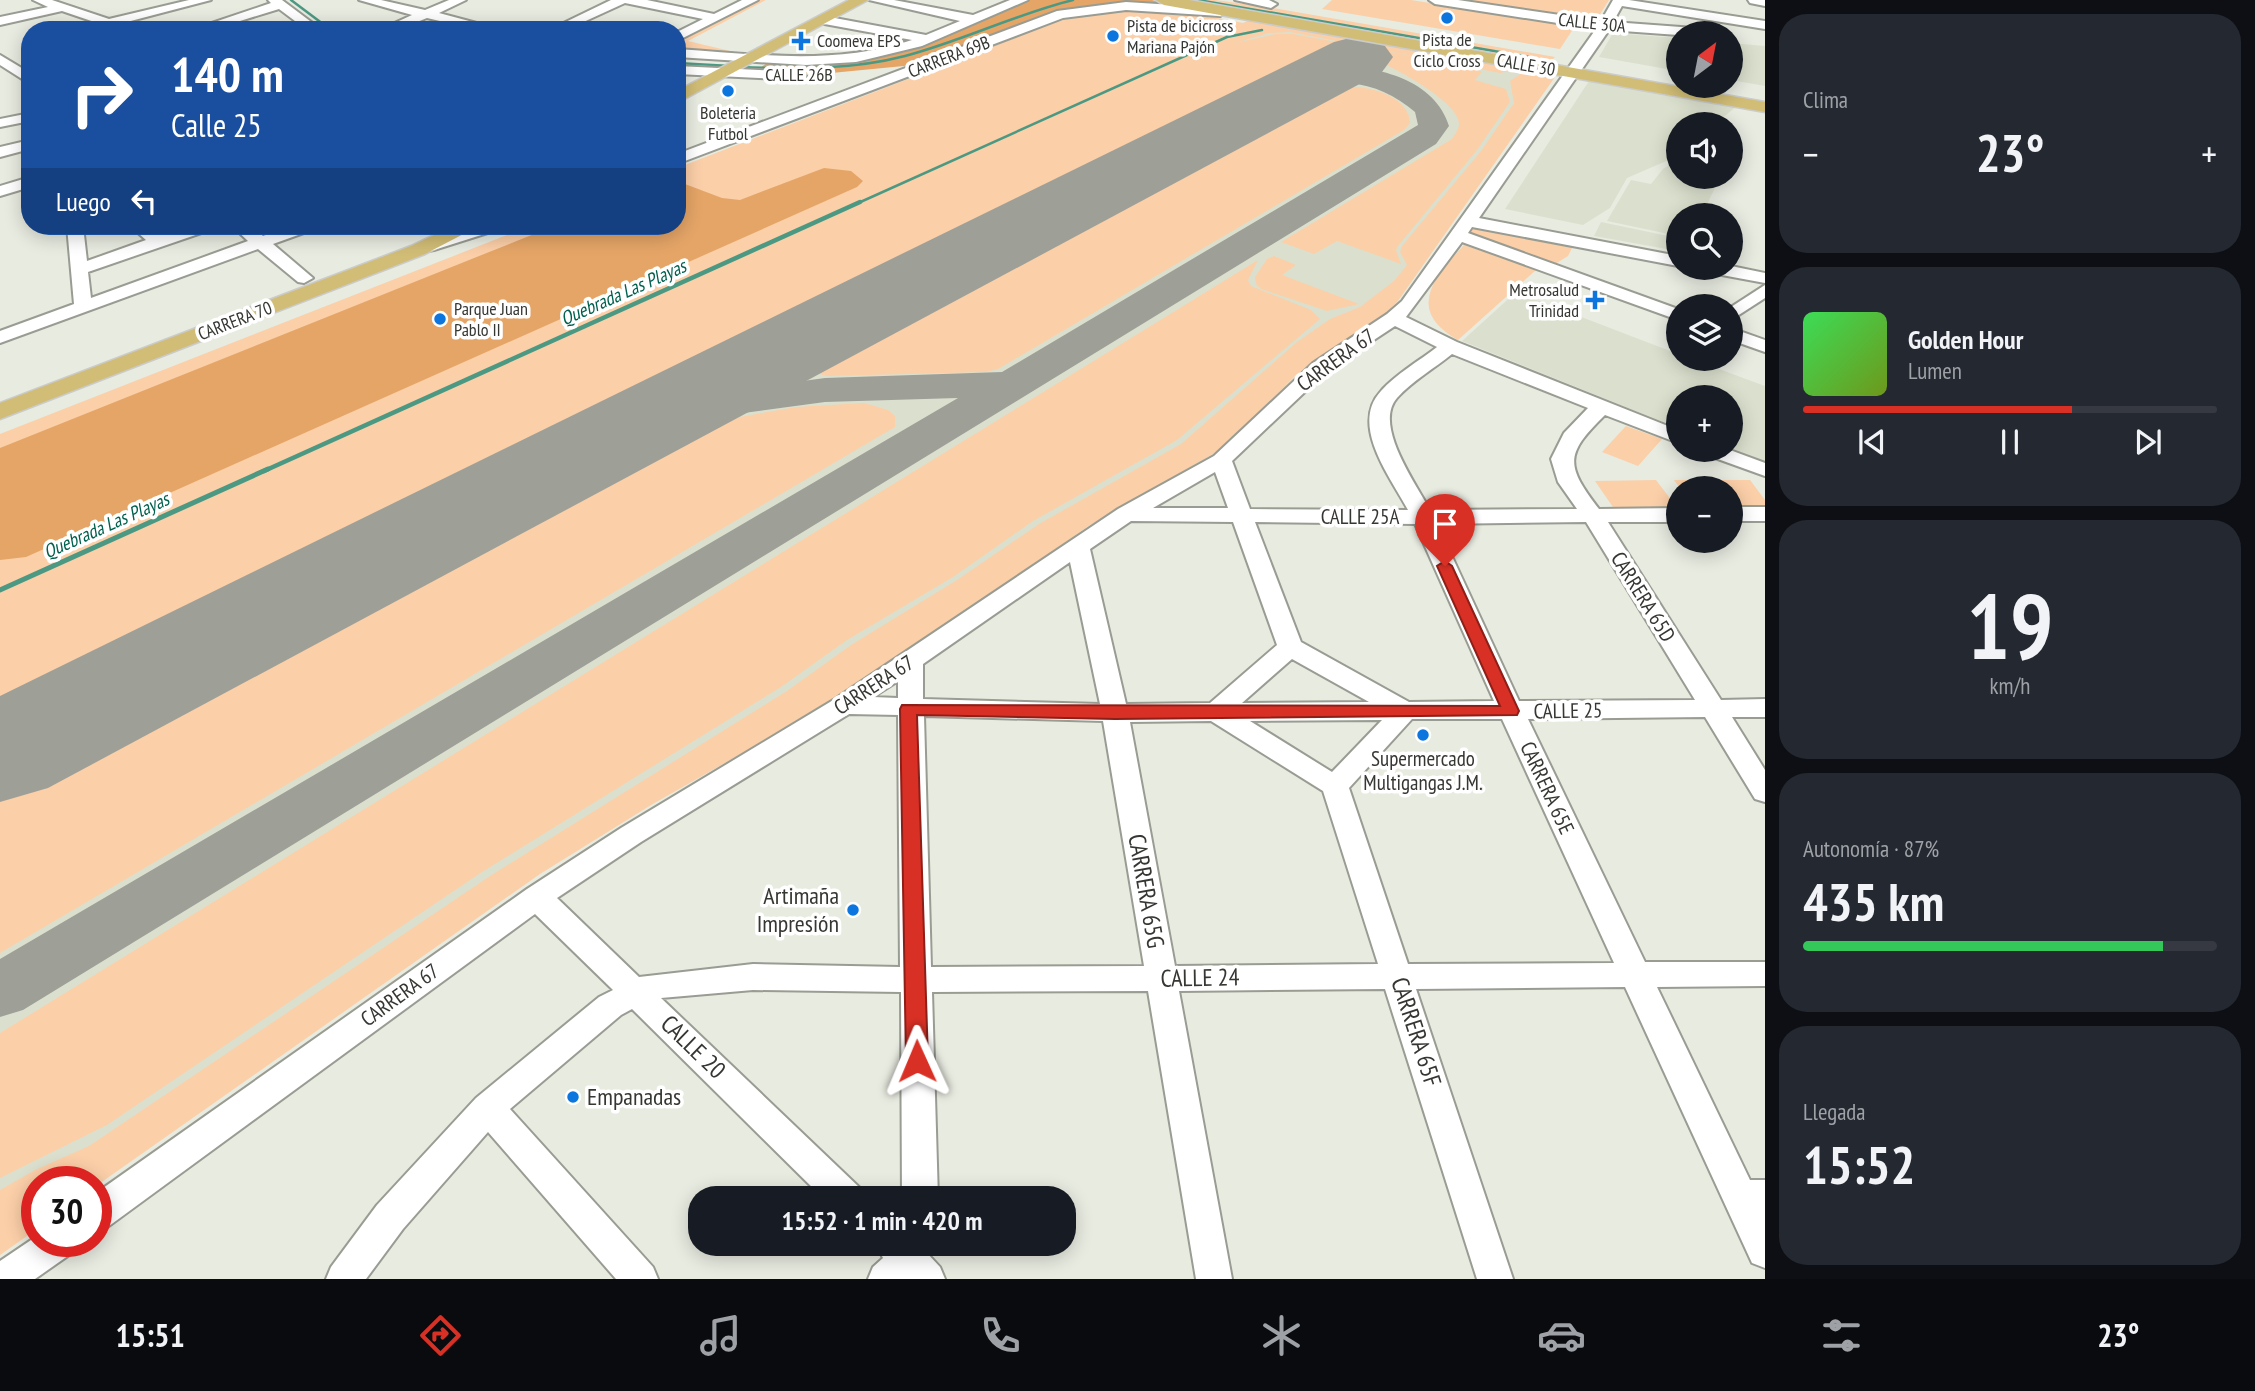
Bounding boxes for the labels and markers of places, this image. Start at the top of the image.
marker: Pista de Ciclo Cross [1439,10,1455,26]
place label: Pista de bicicross Mariana Pajón [1127,14,1233,58]
marker: Pista de bicicross Mariana Pajón [1105,28,1121,44]
place label: Pista de Ciclo Cross [1413,28,1481,72]
place label: Coomeva EPS [817,29,901,52]
marker: Coomeva EPS [791,31,811,51]
marker: Boleteria Futbol [720,83,736,99]
place label: Boleteria Futbol [700,101,756,145]
place label: Metrosalud Trinidad [1509,278,1579,322]
marker: Metrosalud Trinidad [1585,290,1605,310]
place label: Parque Juan Pablo II [454,297,528,341]
marker: Parque Juan Pablo II [432,311,448,327]
pin [1415,494,1475,566]
marker: Supermercado Multigangas J.M. [1415,727,1431,743]
place label: Supermercado Multigangas J.M. [1363,745,1483,796]
place label: Artimaña Impresión [757,880,839,939]
marker: Artimaña Impresión [845,902,861,918]
place label: Empanadas [587,1081,681,1112]
marker: Empanadas [565,1089,581,1105]

